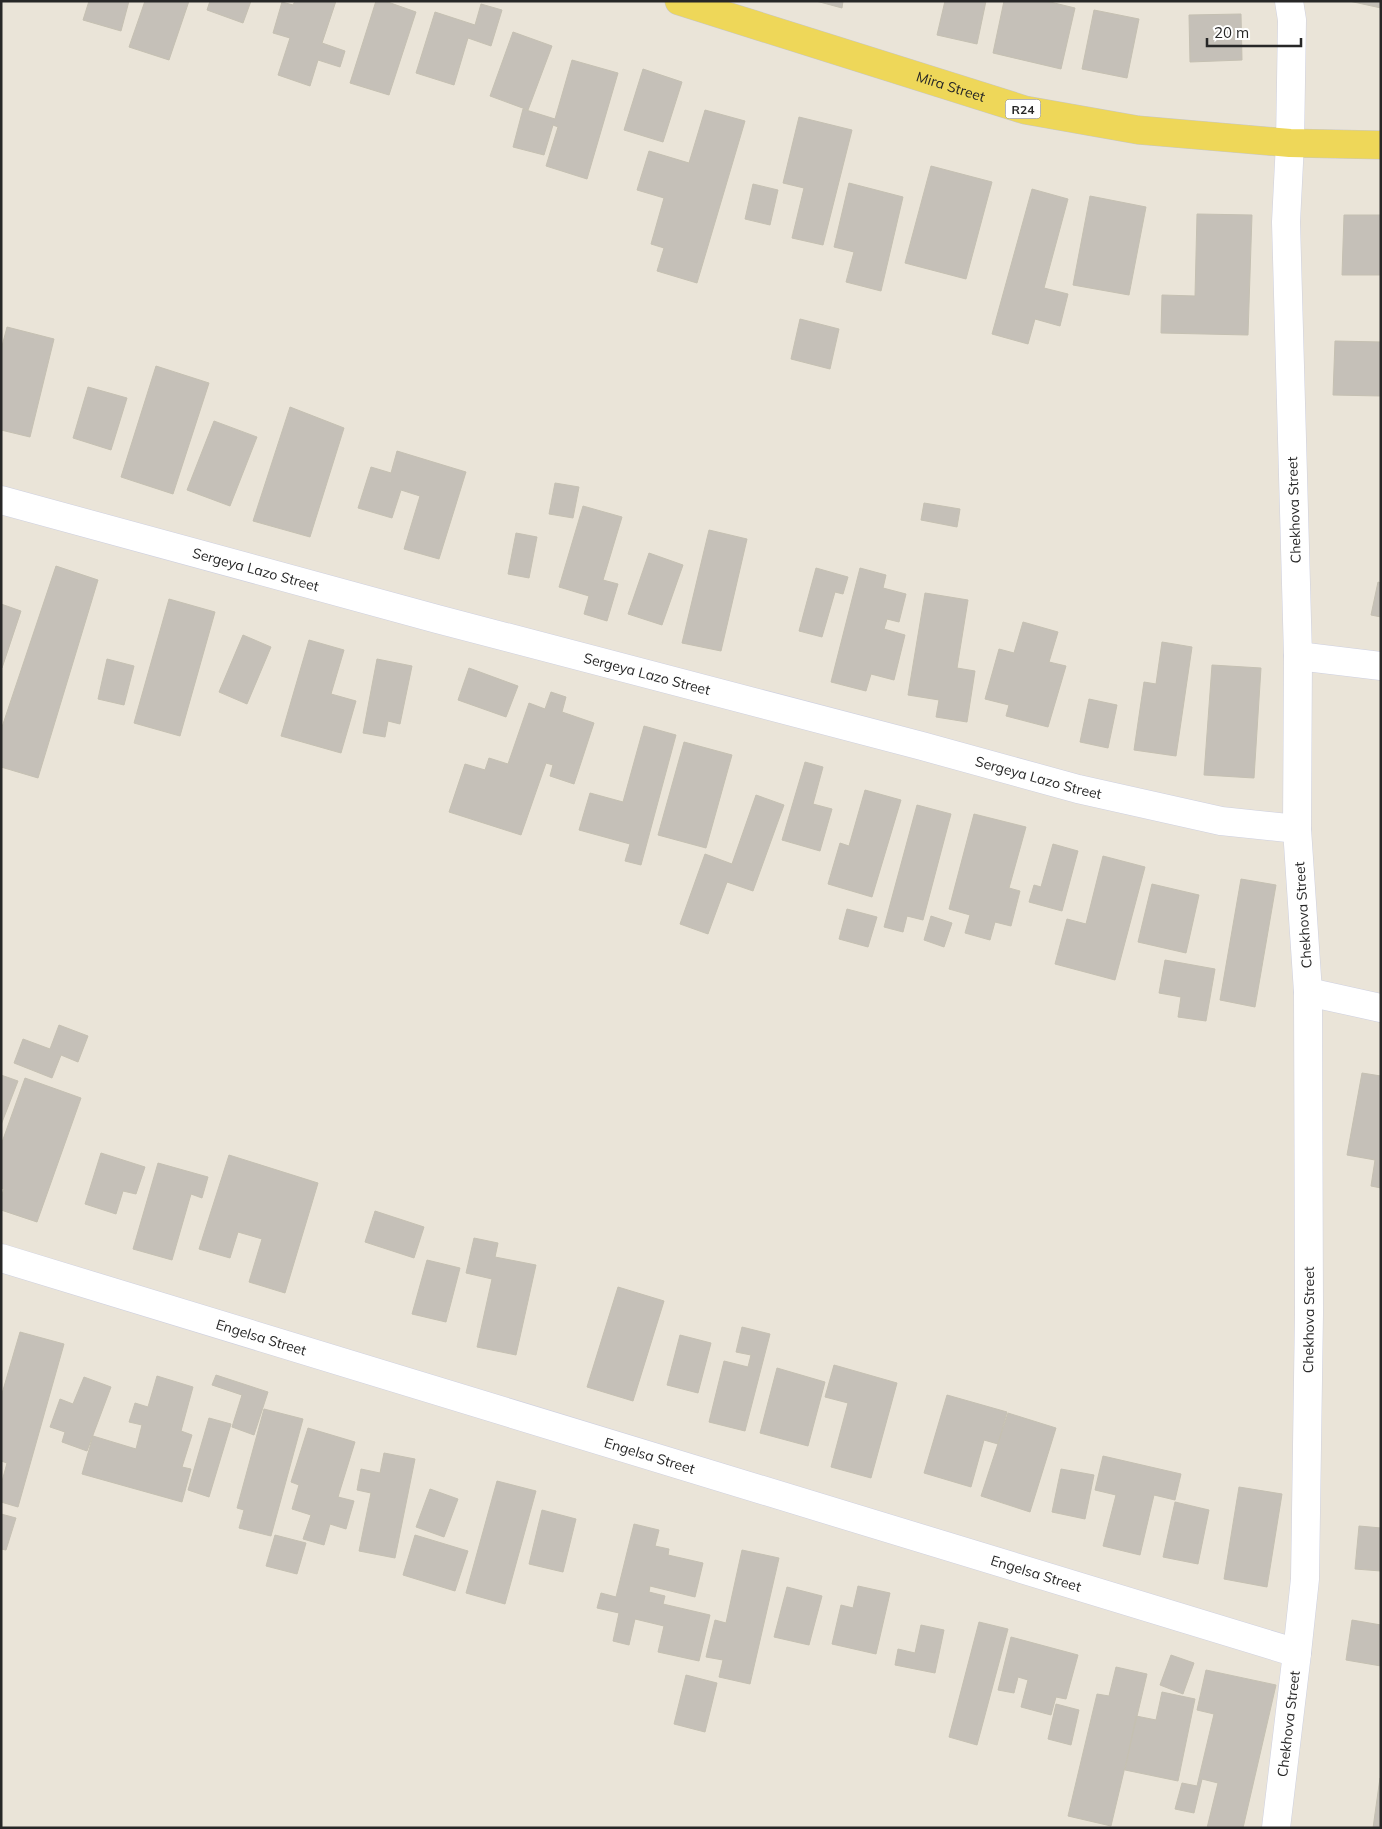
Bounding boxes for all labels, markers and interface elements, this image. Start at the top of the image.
scale bar [1207,15,1301,47]
text: 20 m [1214,23,1249,42]
street label: Mira Street [914,67,988,106]
road number: R24 [1006,100,1040,118]
street label: Chekhova Street [1283,456,1305,564]
street label: Sergeya Lazo Street [190,544,321,595]
street label: Sergeya Lazo Street [582,649,712,699]
street label: Sergeya Lazo Street [973,752,1104,803]
street label: Chekhova Street [1290,861,1316,969]
street label: Chekhova Street [1299,1266,1318,1373]
street label: Engelsa Street [214,1315,309,1360]
street label: Engelsa Street [602,1433,697,1478]
street label: Engelsa Street [989,1551,1084,1596]
street label: Chekhova Street [1273,1670,1304,1778]

